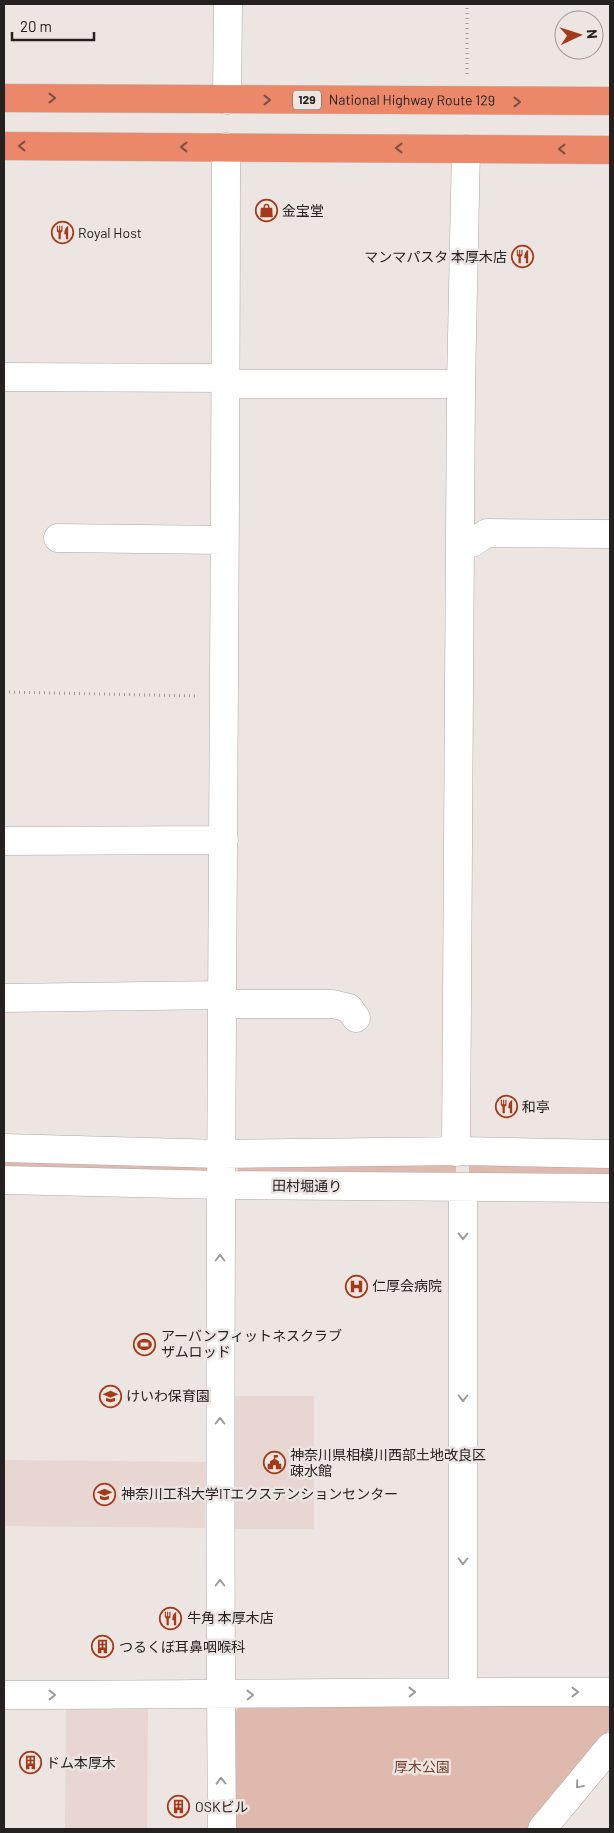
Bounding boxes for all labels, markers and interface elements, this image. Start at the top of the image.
scale bar [12,10,95,42]
north arrow [554,10,604,60]
text: 20 m [20,17,52,35]
text: N [584,29,601,39]
road number: 129 [293,90,321,110]
street label: National Highway Route 129 [329,91,495,108]
one-way arrow [49,93,57,103]
one-way arrow [264,95,272,105]
one-way arrow [514,96,522,107]
one-way arrow [17,141,25,151]
one-way arrow [180,142,188,152]
one-way arrow [395,143,402,153]
one-way arrow [557,144,565,154]
shop icon: 金宝堂 [254,199,278,223]
place label: 金宝堂 [282,202,324,219]
restaurant icon: Royal Host [50,221,74,245]
place label: Royal Host [78,224,142,241]
restaurant icon: マンマパスタ 本厚木店 [511,245,535,269]
place label: マンマパスタ 本厚木店 [364,248,507,265]
restaurant icon: 和亭 [494,1095,518,1119]
place label: 和亭 [522,1098,550,1115]
street label: 田村堀通り [272,1176,342,1195]
one-way arrow [458,1232,468,1240]
one-way arrow [215,1254,225,1262]
hospital icon: 仁厚会病院 [344,1274,368,1298]
place label: 仁厚会病院 [372,1277,442,1294]
place label: アーバンフィットネスクラブ ザムロッド [161,1327,342,1360]
sports icon: アーバンフィットネスクラブ ザムロッド [133,1332,157,1356]
school or university icon: けいわ保育園 [98,1384,122,1408]
place label: けいわ保育園 [126,1387,210,1404]
one-way arrow [458,1395,468,1403]
one-way arrow [215,1416,225,1424]
place label: 神奈川県相模川西部土地改良区 疎水館 [290,1446,486,1479]
public building icon: 神奈川県相模川西部土地改良区 疎水館 [262,1451,286,1475]
school or university icon: 神奈川工科大学ITエクステンションセンター [93,1482,117,1506]
place label: 神奈川工科大学ITエクステンションセンター [121,1485,398,1502]
one-way arrow [458,1558,468,1565]
one-way arrow [215,1579,225,1586]
restaurant icon: 牛角 本厚木店 [159,1606,183,1630]
place label: 牛角 本厚木店 [187,1609,274,1626]
building icon: つるくぼ耳鼻咽喉科 [91,1635,115,1659]
place label: つるくぼ耳鼻咽喉科 [119,1638,245,1655]
one-way arrow [409,1687,417,1697]
one-way arrow [572,1687,579,1697]
one-way arrow [246,1689,254,1700]
one-way arrow [49,1690,57,1700]
building icon: ドム本厚木 [18,1751,42,1775]
place label: ドム本厚木 [46,1754,116,1771]
park label: 厚木公園 [394,1758,450,1775]
one-way arrow [216,1776,226,1784]
one-way arrow [576,1779,585,1788]
building icon: OSKビル [167,1795,191,1819]
place label: OSKビル [195,1798,248,1815]

